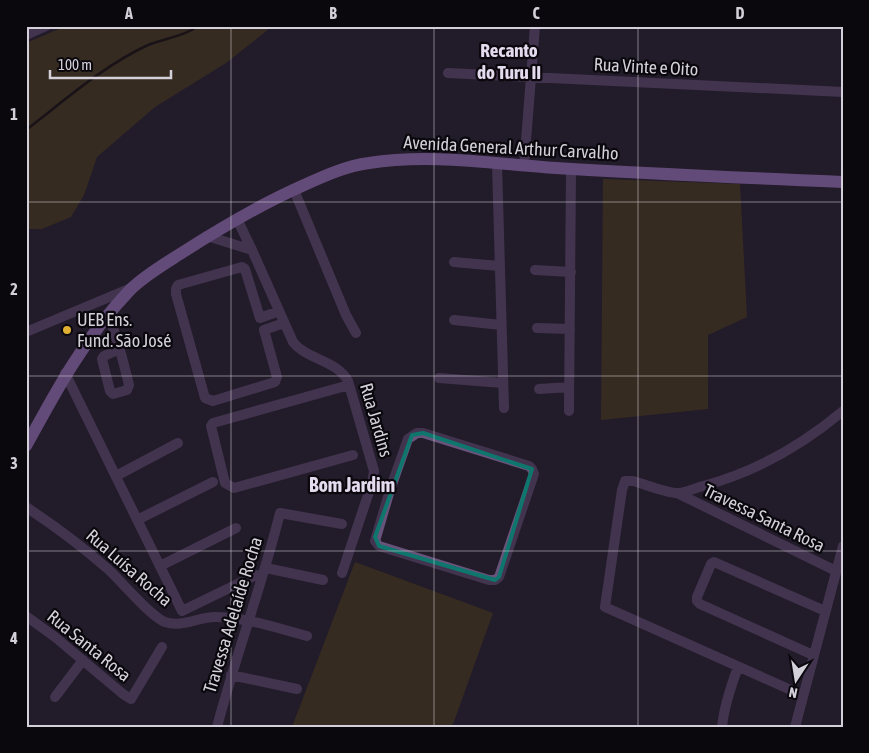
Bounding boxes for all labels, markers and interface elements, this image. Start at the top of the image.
text: A [124,4,133,22]
text: B [329,4,337,22]
text: C [532,4,540,22]
text: D [736,4,745,22]
district label: Recanto do Turu II [477,39,541,83]
scale bar [50,48,171,80]
street label: Rua Vinte e Oito [593,53,699,80]
text: 100 m [58,56,92,73]
text: 1 [10,105,18,123]
street label: Avenida General Arthur Carvalho [403,131,619,164]
text: 2 [10,280,18,298]
place label: UEB Ens. Fund. São José [77,309,171,351]
marker: UEB Ens. Fund. São José [61,324,73,336]
street label: Rua Jardins [356,381,397,459]
text: 3 [10,454,18,472]
district label: Bom Jardim [309,473,395,496]
street label: Travessa Santa Rosa [700,479,828,556]
street label: Rua Luísa Rocha [82,525,176,611]
street label: Travessa Adelaíde Rocha [199,534,266,696]
street label: Rua Santa Rosa [43,606,135,686]
text: 4 [9,629,18,647]
north arrow [772,656,822,706]
text: N [788,684,799,701]

